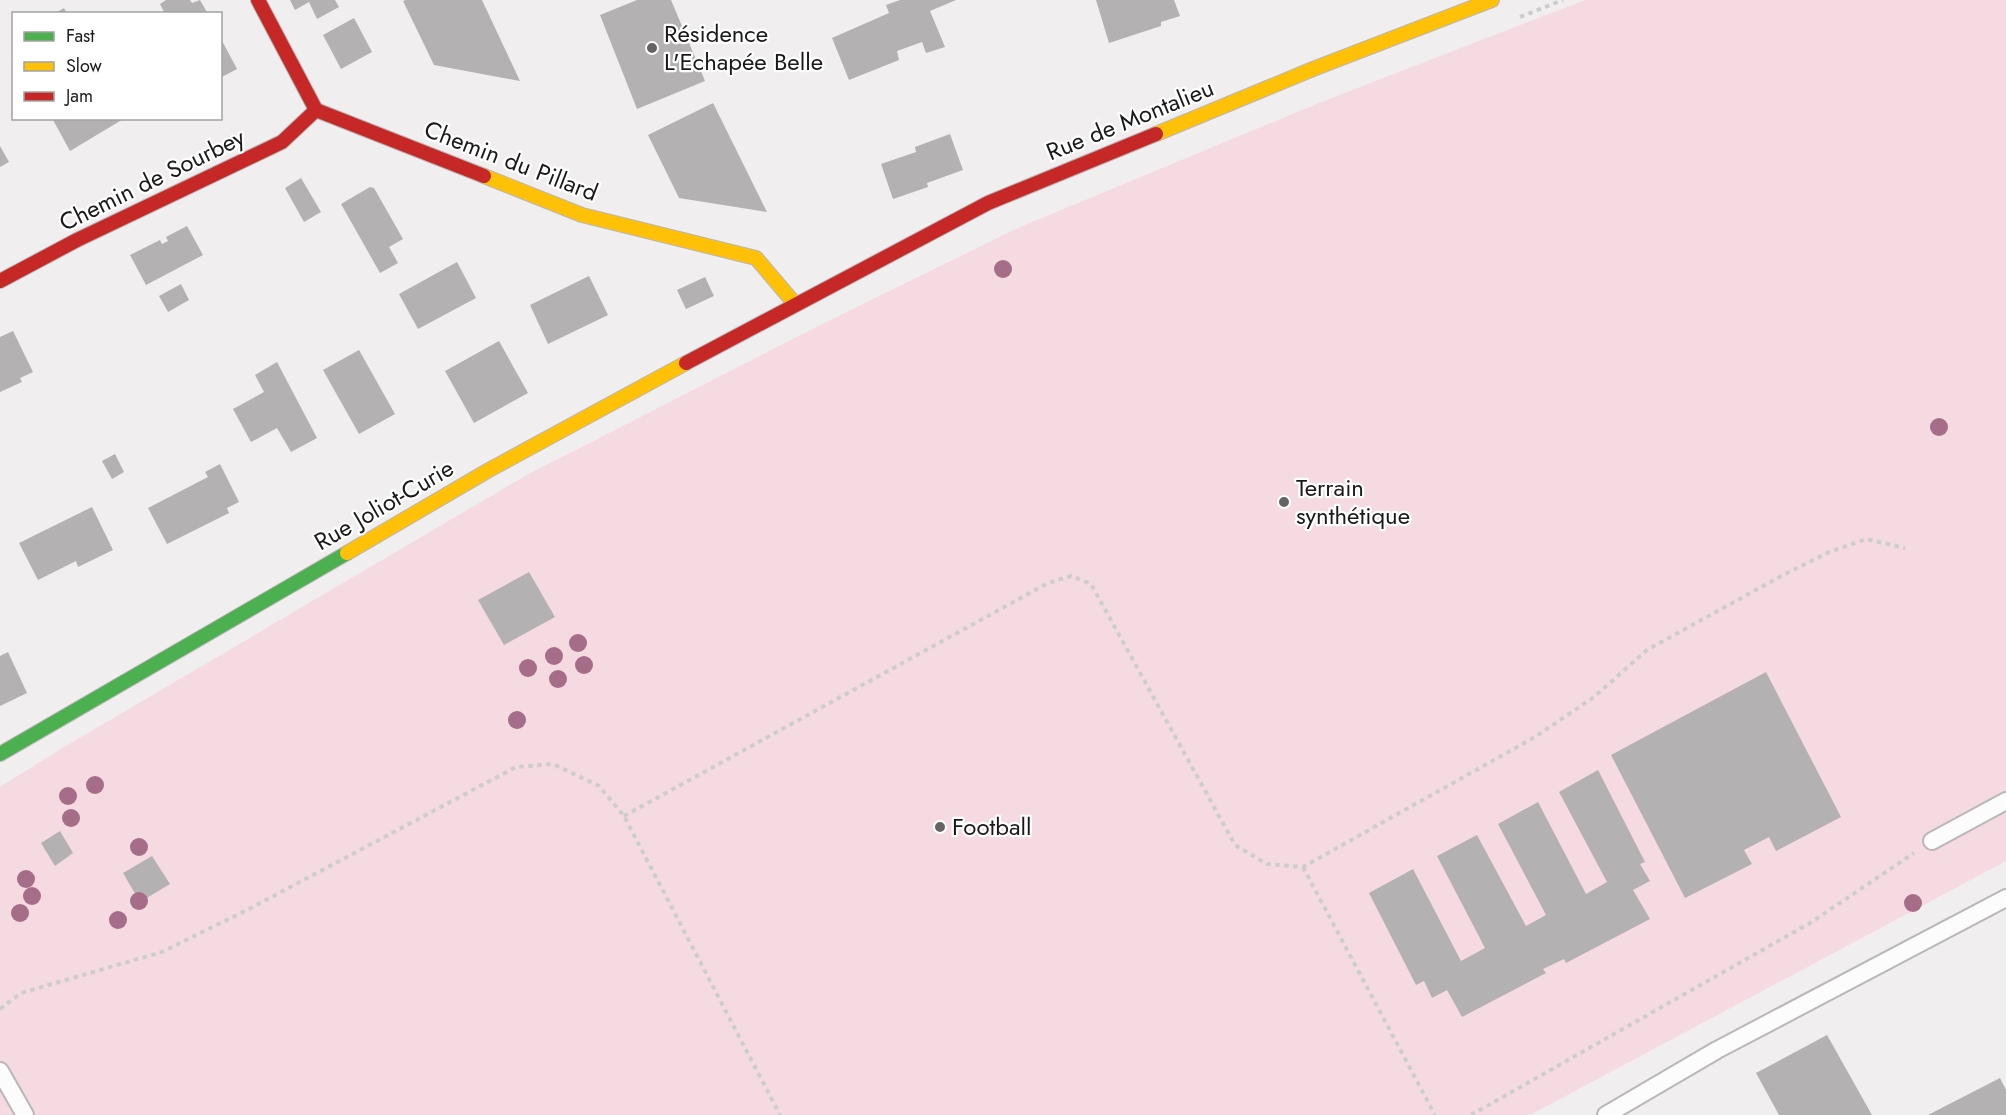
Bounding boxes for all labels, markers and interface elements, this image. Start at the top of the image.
legend [12,12,222,120]
place label: Résidence L'Echapée Belle [664,16,823,79]
text: Fast [66,23,95,49]
marker: Résidence L'Echapée Belle [645,41,659,55]
text: Slow [66,53,103,79]
street label: Rue de Montalieu [1041,70,1219,169]
text: Jam [64,83,93,109]
street label: Chemin du Pillard [419,111,603,210]
street label: Chemin de Sourbey [53,119,251,240]
street label: Rue Joliot-Curie [307,450,460,559]
place label: Terrain synthétique [1296,470,1410,533]
marker: Terrain synthétique [1277,495,1291,509]
place label: Football [952,809,1032,844]
marker: Football [933,820,947,834]

